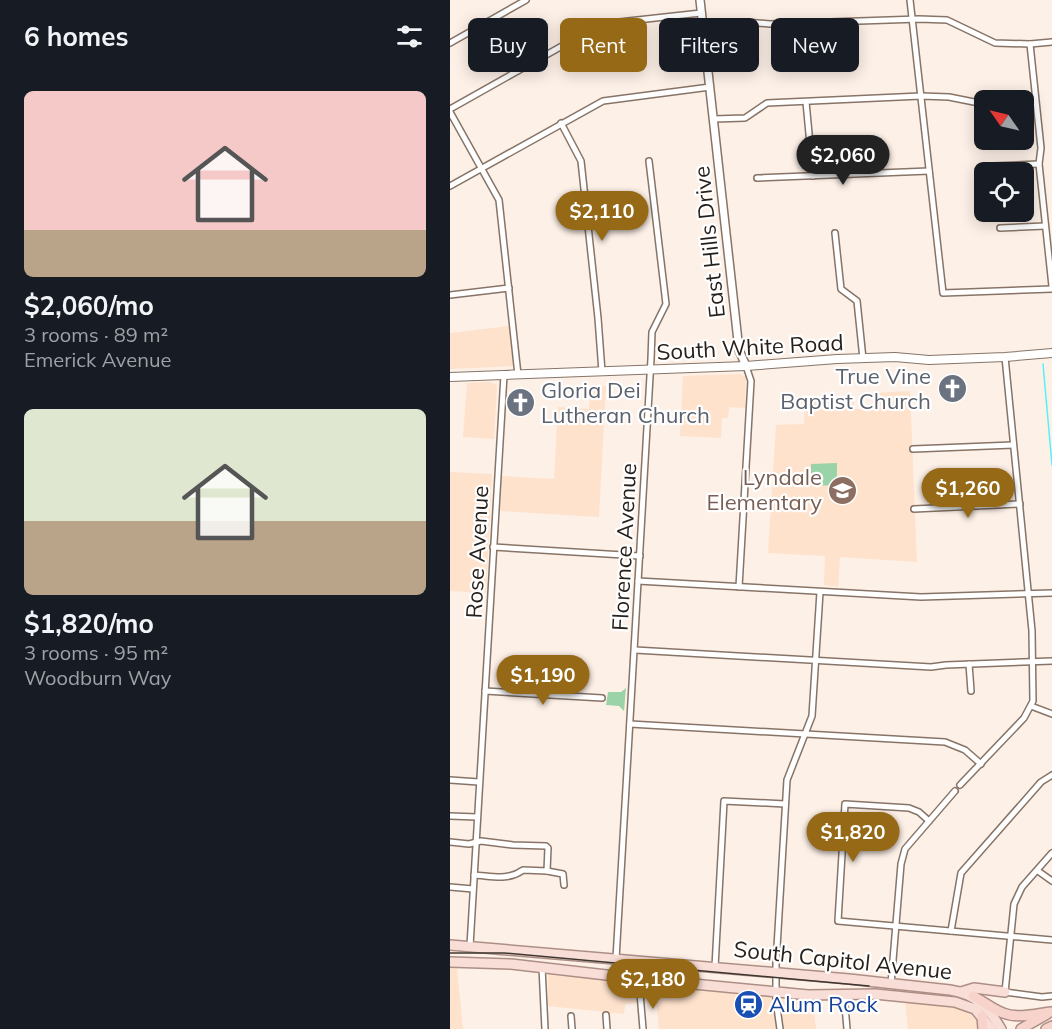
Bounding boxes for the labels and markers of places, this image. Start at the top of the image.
pin: $2,060 [794,135,892,186]
pin: $2,110 [553,191,651,242]
place label: True Vine Baptist Church [780,362,931,415]
church icon: True Vine Baptist Church [936,373,968,405]
place label: Gloria Dei Lutheran Church [541,376,710,429]
church icon: Gloria Dei Lutheran Church [504,387,536,419]
place label: Lyndale Elementary [706,463,822,516]
pin: $1,260 [919,468,1017,519]
school or university icon: Lyndale Elementary [827,474,859,506]
pin: $1,190 [494,655,592,706]
pin: $1,820 [804,812,902,863]
pin: $2,180 [604,959,702,1010]
station icon: Alum Rock [732,988,764,1020]
place label: Alum Rock [769,990,879,1018]

